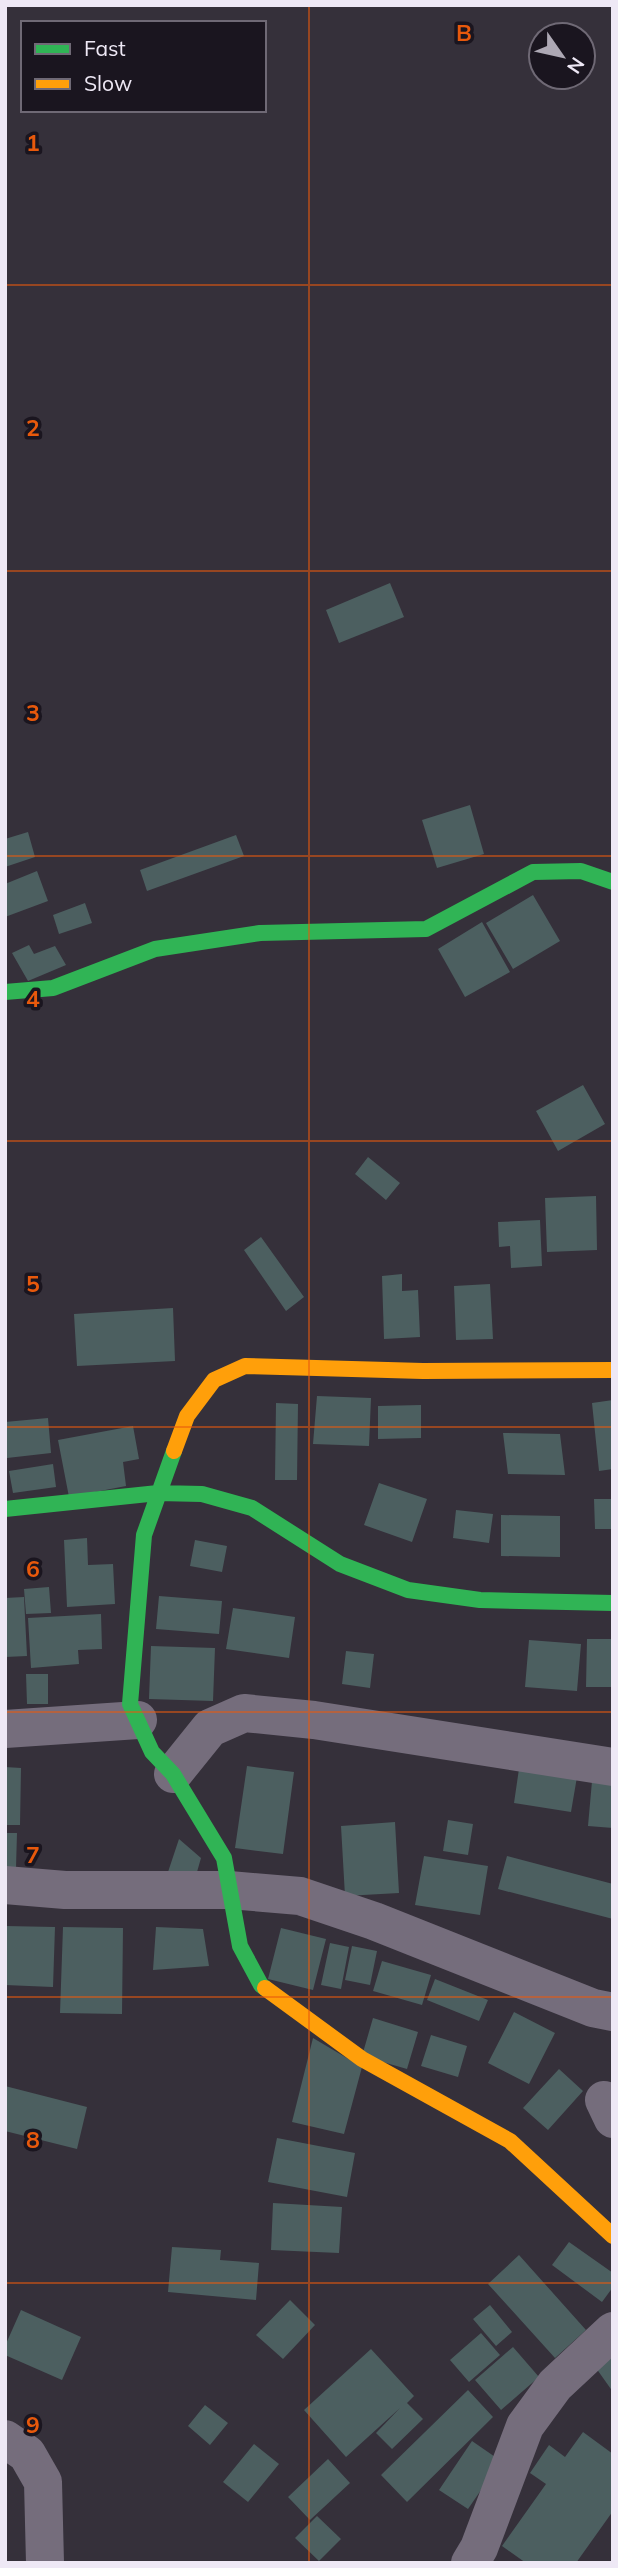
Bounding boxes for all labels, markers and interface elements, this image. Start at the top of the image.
text: B [456,18,472,47]
legend [21,21,266,112]
north arrow [527,21,597,91]
text: Fast [84,35,126,61]
text: N [562,53,590,78]
text: Slow [84,70,132,96]
text: 1 [26,128,40,157]
text: 2 [26,413,40,442]
text: 3 [26,698,40,727]
text: 4 [26,984,40,1013]
text: 5 [26,1269,40,1298]
text: 6 [26,1554,40,1583]
text: 7 [26,1840,40,1869]
text: 8 [26,2125,40,2154]
text: 9 [26,2410,40,2439]

